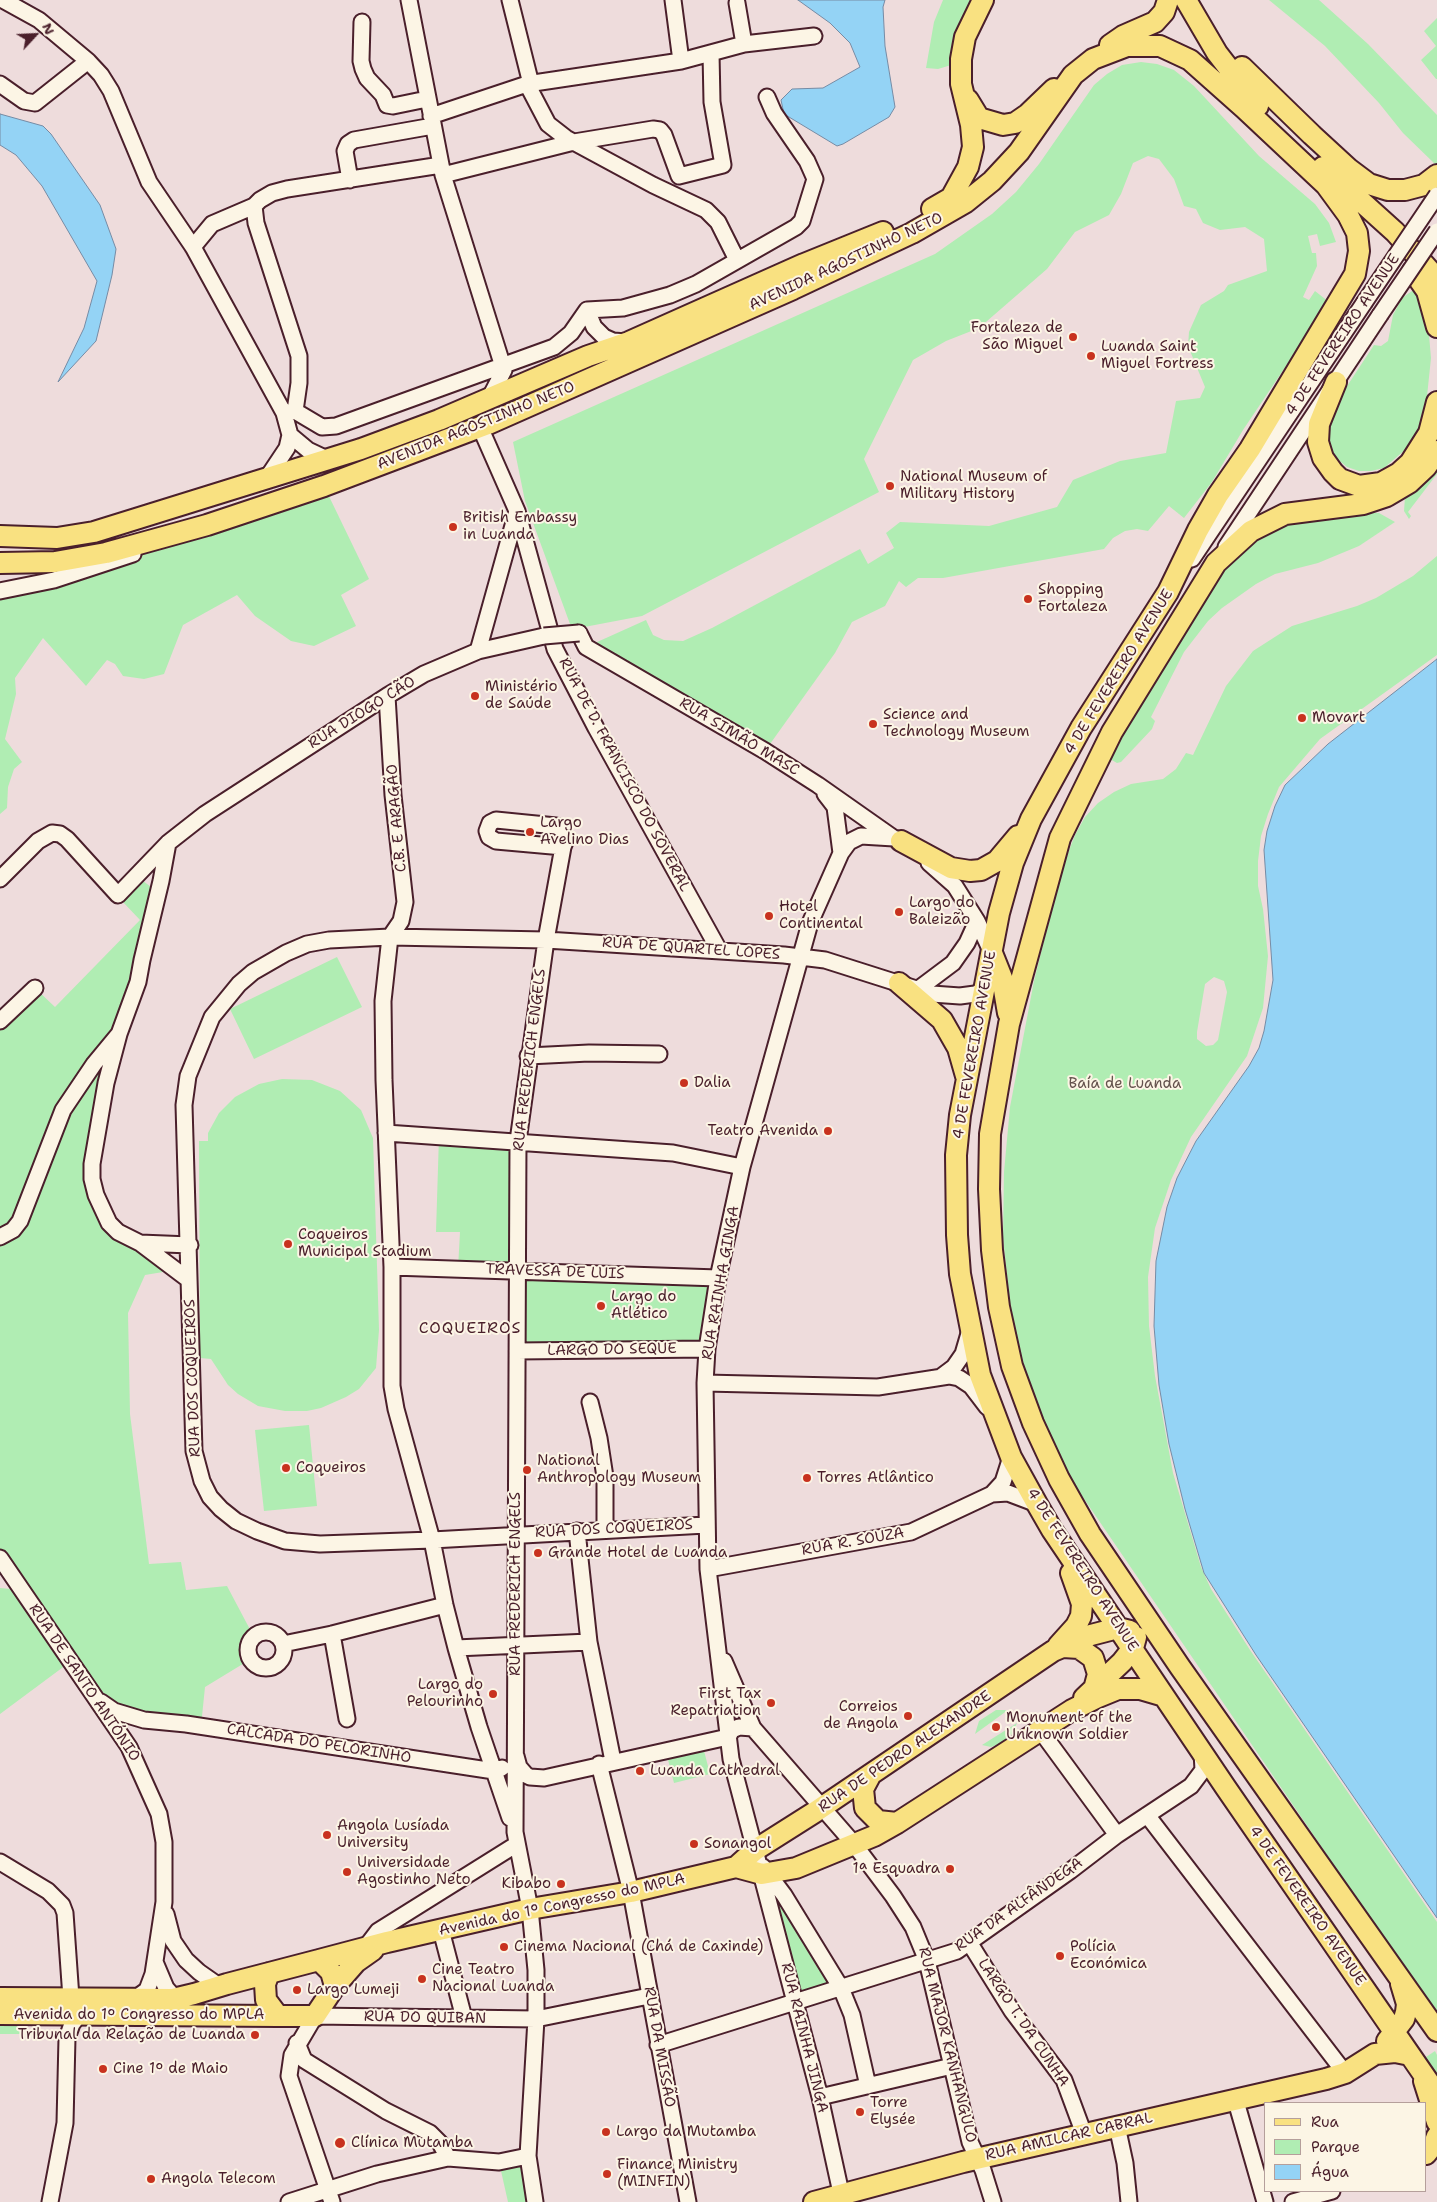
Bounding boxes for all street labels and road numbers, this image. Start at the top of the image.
street label: AVENIDA AGOSTINHO NETO [746,209,946,315]
street label: 4 DE FEVEREIRO AVENUE [1282,251,1404,419]
street label: AVENIDA AGOSTINHO NETO [375,378,577,474]
street label: 4 DE FEVEREIRO AVENUE [1061,586,1177,758]
street label: RUA DE D. FRANCISCO DO SOVERAL [555,655,693,895]
street label: RUA DIOGO CÃO [305,673,419,753]
street label: RUA SIMÃO MASC [676,694,802,780]
street label: C.B. E ARAGÃO [383,763,411,873]
street label: RUA DE QUARTEL LOPES [601,934,781,964]
street label: 4 DE FEVEREIRO AVENUE [950,949,1000,1141]
street label: RUA FREDERICH ENGELS [510,968,550,1152]
street label: RUA RAINHA GINGA [699,1205,743,1361]
street label: TRAVESSA DE LUIS [485,1261,625,1283]
street label: RUA DOS COQUEIROS [181,1299,205,1457]
street label: LARGO DO SEQUE [547,1340,677,1360]
street label: 4 DE FEVEREIRO AVENUE [1022,1485,1142,1655]
street label: RUA FREDERICH ENGELS [507,1492,525,1676]
street label: RUA DOS COQUEIROS [535,1516,693,1542]
street label: RUA R. SOUZA [800,1524,906,1560]
street label: RUA DE SANTO ANTÓNIO [25,1601,143,1765]
street label: RUA DE PEDRO ALEXANDRE [815,1687,995,1817]
street label: CALCADA DO PELORINHO [225,1721,413,1767]
street label: 4 DE FEVEREIRO AVENUE [1245,1823,1369,1989]
street label: RUA DA ALFÂNDEGA [952,1854,1086,1956]
street label: Avenida do 1º Congresso do MPLA [437,1870,687,1940]
street label: RUA MAJOR KANHANGULO [914,1945,980,2145]
street label: LARGO T. DA CUNHA [973,1956,1073,2090]
street label: RUA RAINHA JINGA [777,1961,831,2115]
street label: RUA DA MISSÃO [640,1985,678,2109]
street label: Avenida do 1º Congresso do MPLA [14,2006,264,2024]
street label: RUA DO QUIBAN [364,2008,486,2028]
street label: RUA AMILCAR CABRAL [984,2109,1154,2165]

